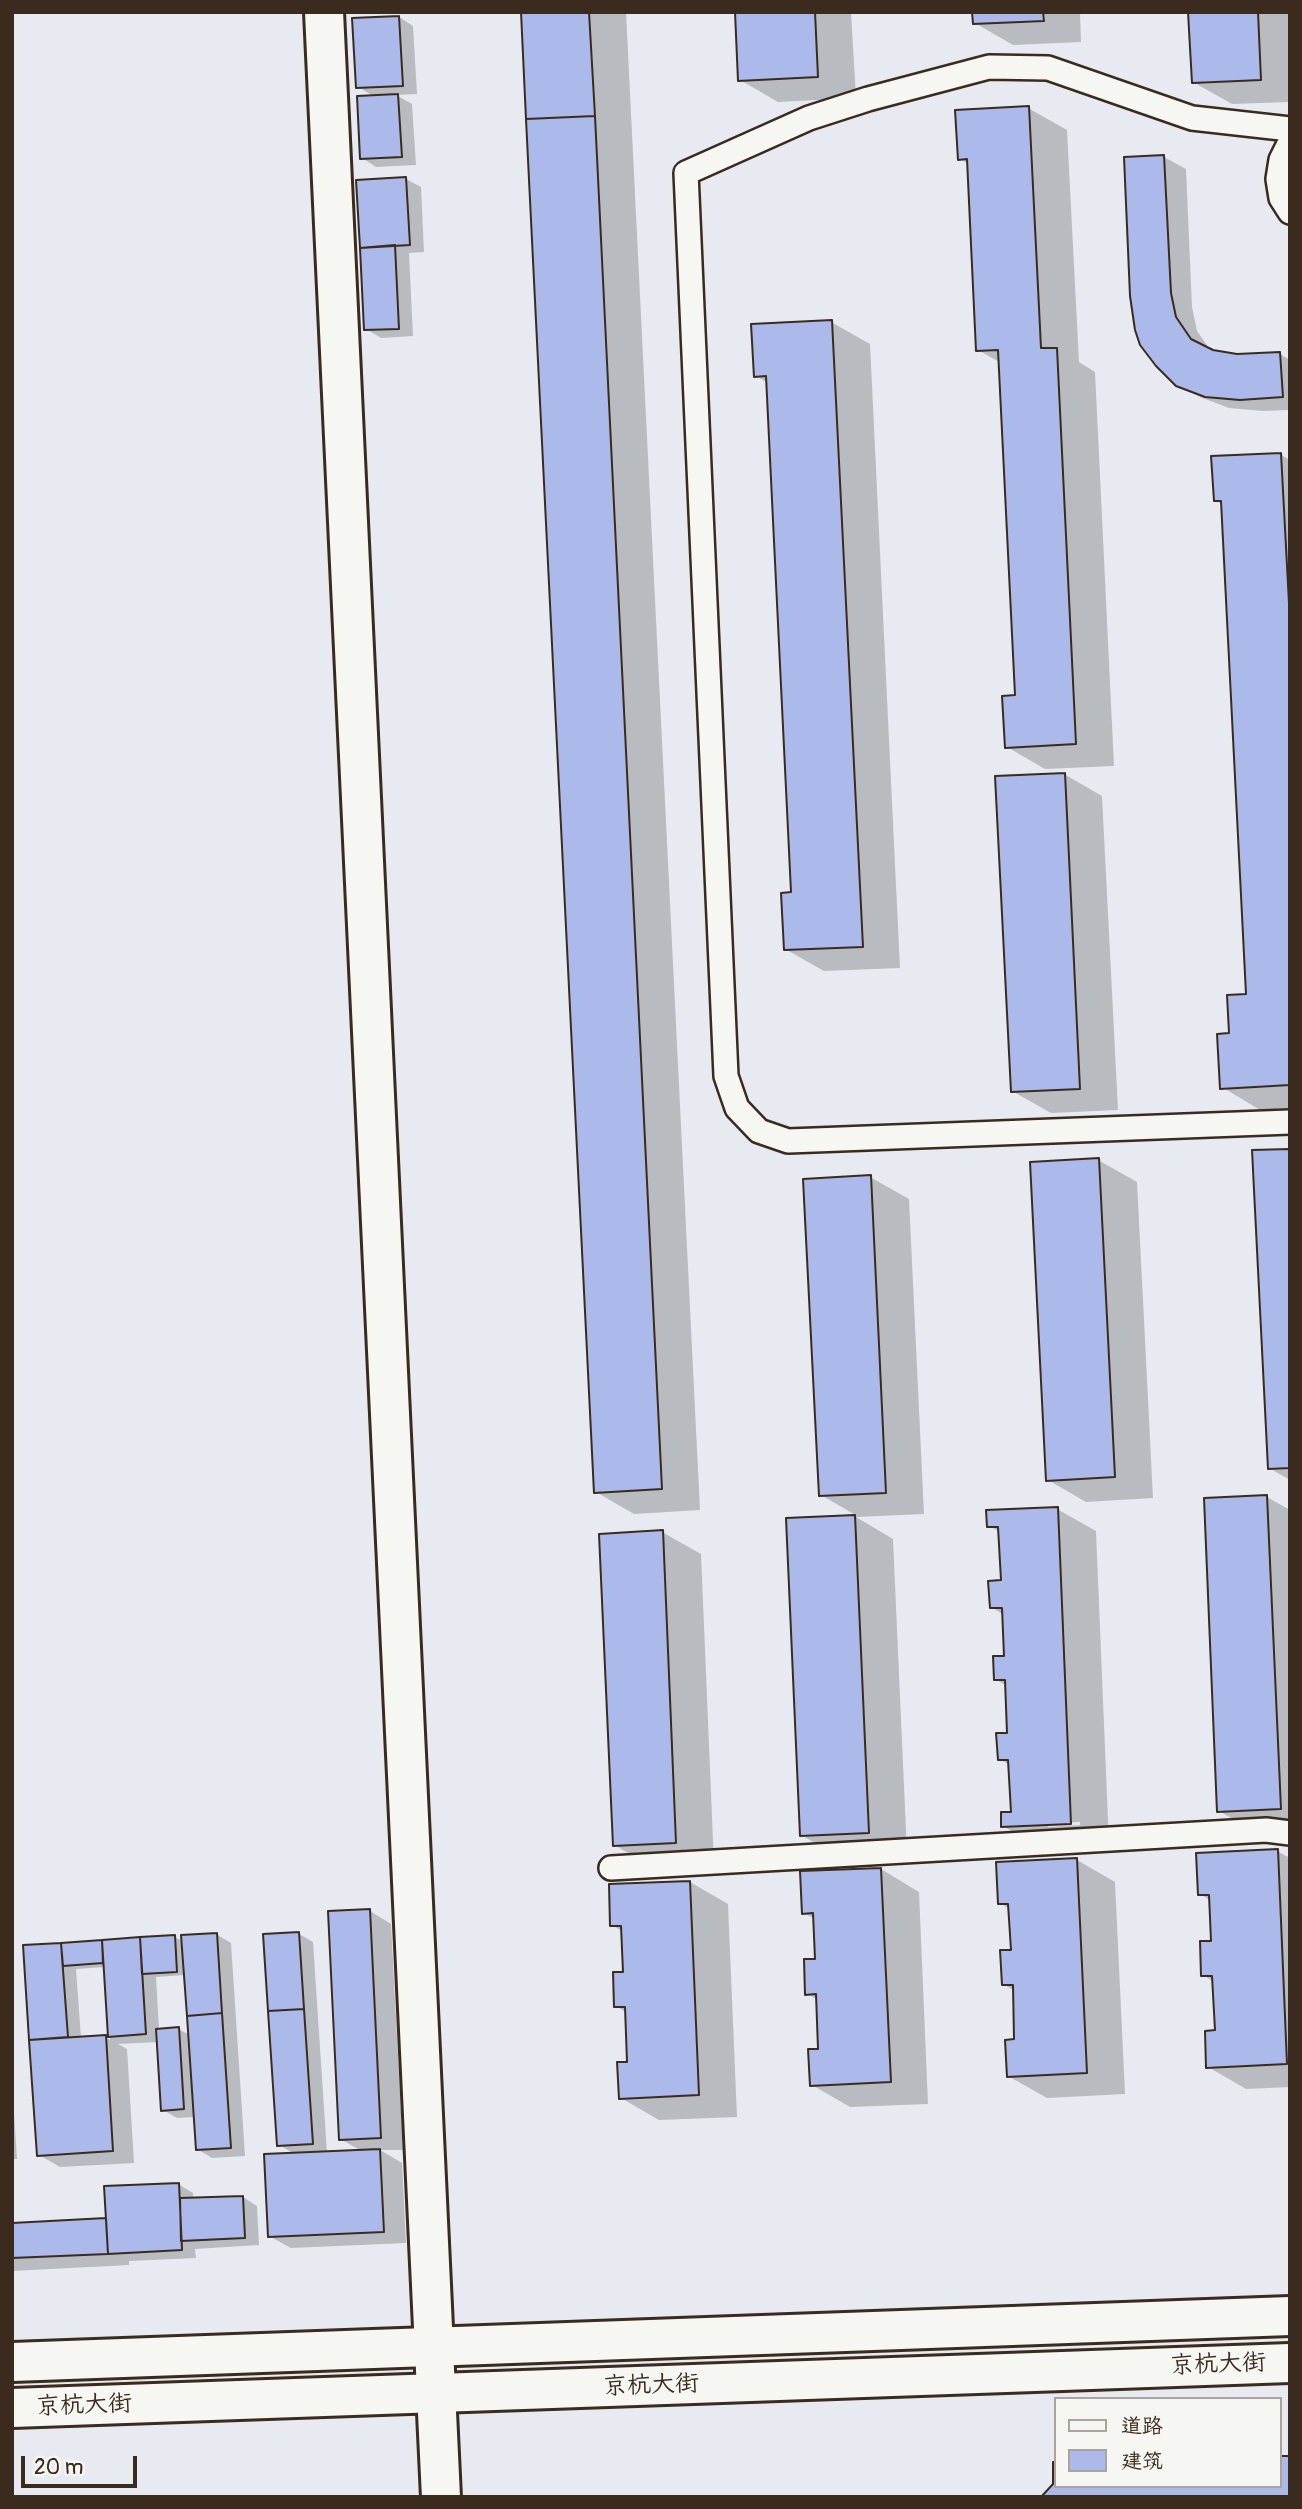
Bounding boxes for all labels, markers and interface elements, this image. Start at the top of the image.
street label: 京杭大街 [1170,2349,1266,2381]
street label: 京杭大街 [603,2370,699,2402]
street label: 京杭大街 [36,2390,132,2422]
legend [1054,2397,1281,2488]
text: 道路 [1121,2413,1163,2440]
scale bar [24,2442,140,2486]
text: 建筑 [1121,2448,1163,2475]
text: 20 m [34,2454,83,2481]

